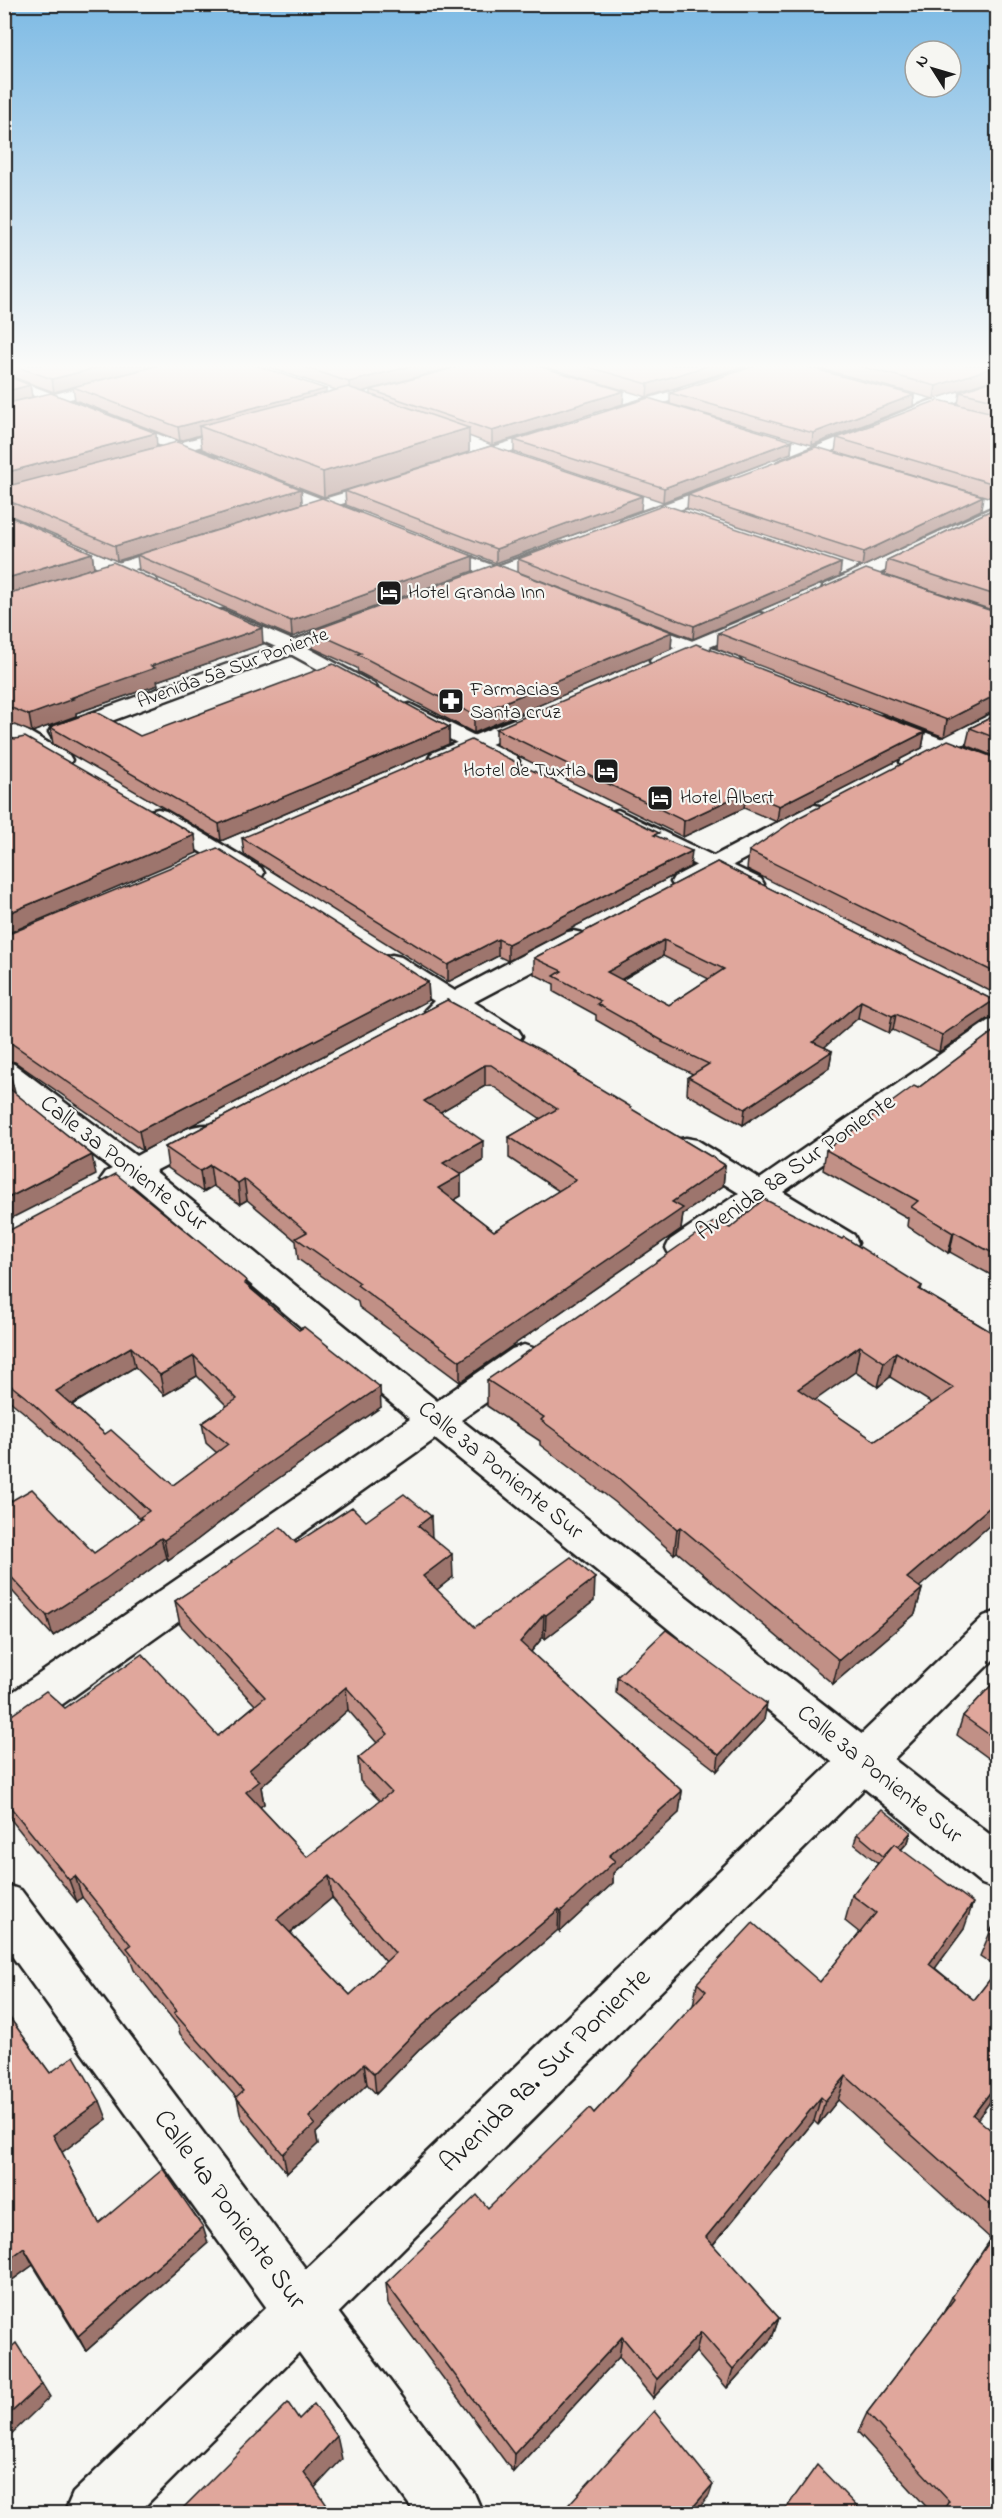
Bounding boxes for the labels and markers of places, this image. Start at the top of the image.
hotel icon: Hotel Granda Inn [374,578,404,608]
place label: Hotel Granda Inn [408,579,545,608]
place label: Farmacias Santa cruz [469,676,561,728]
pharmacy icon: Farmacias Santa cruz [436,686,466,716]
hotel icon: Hotel de Tuxtla [591,756,621,786]
place label: Hotel de Tuxtla [463,757,586,786]
hotel icon: Hotel Albert [645,783,675,813]
place label: Hotel Albert [680,784,774,813]

